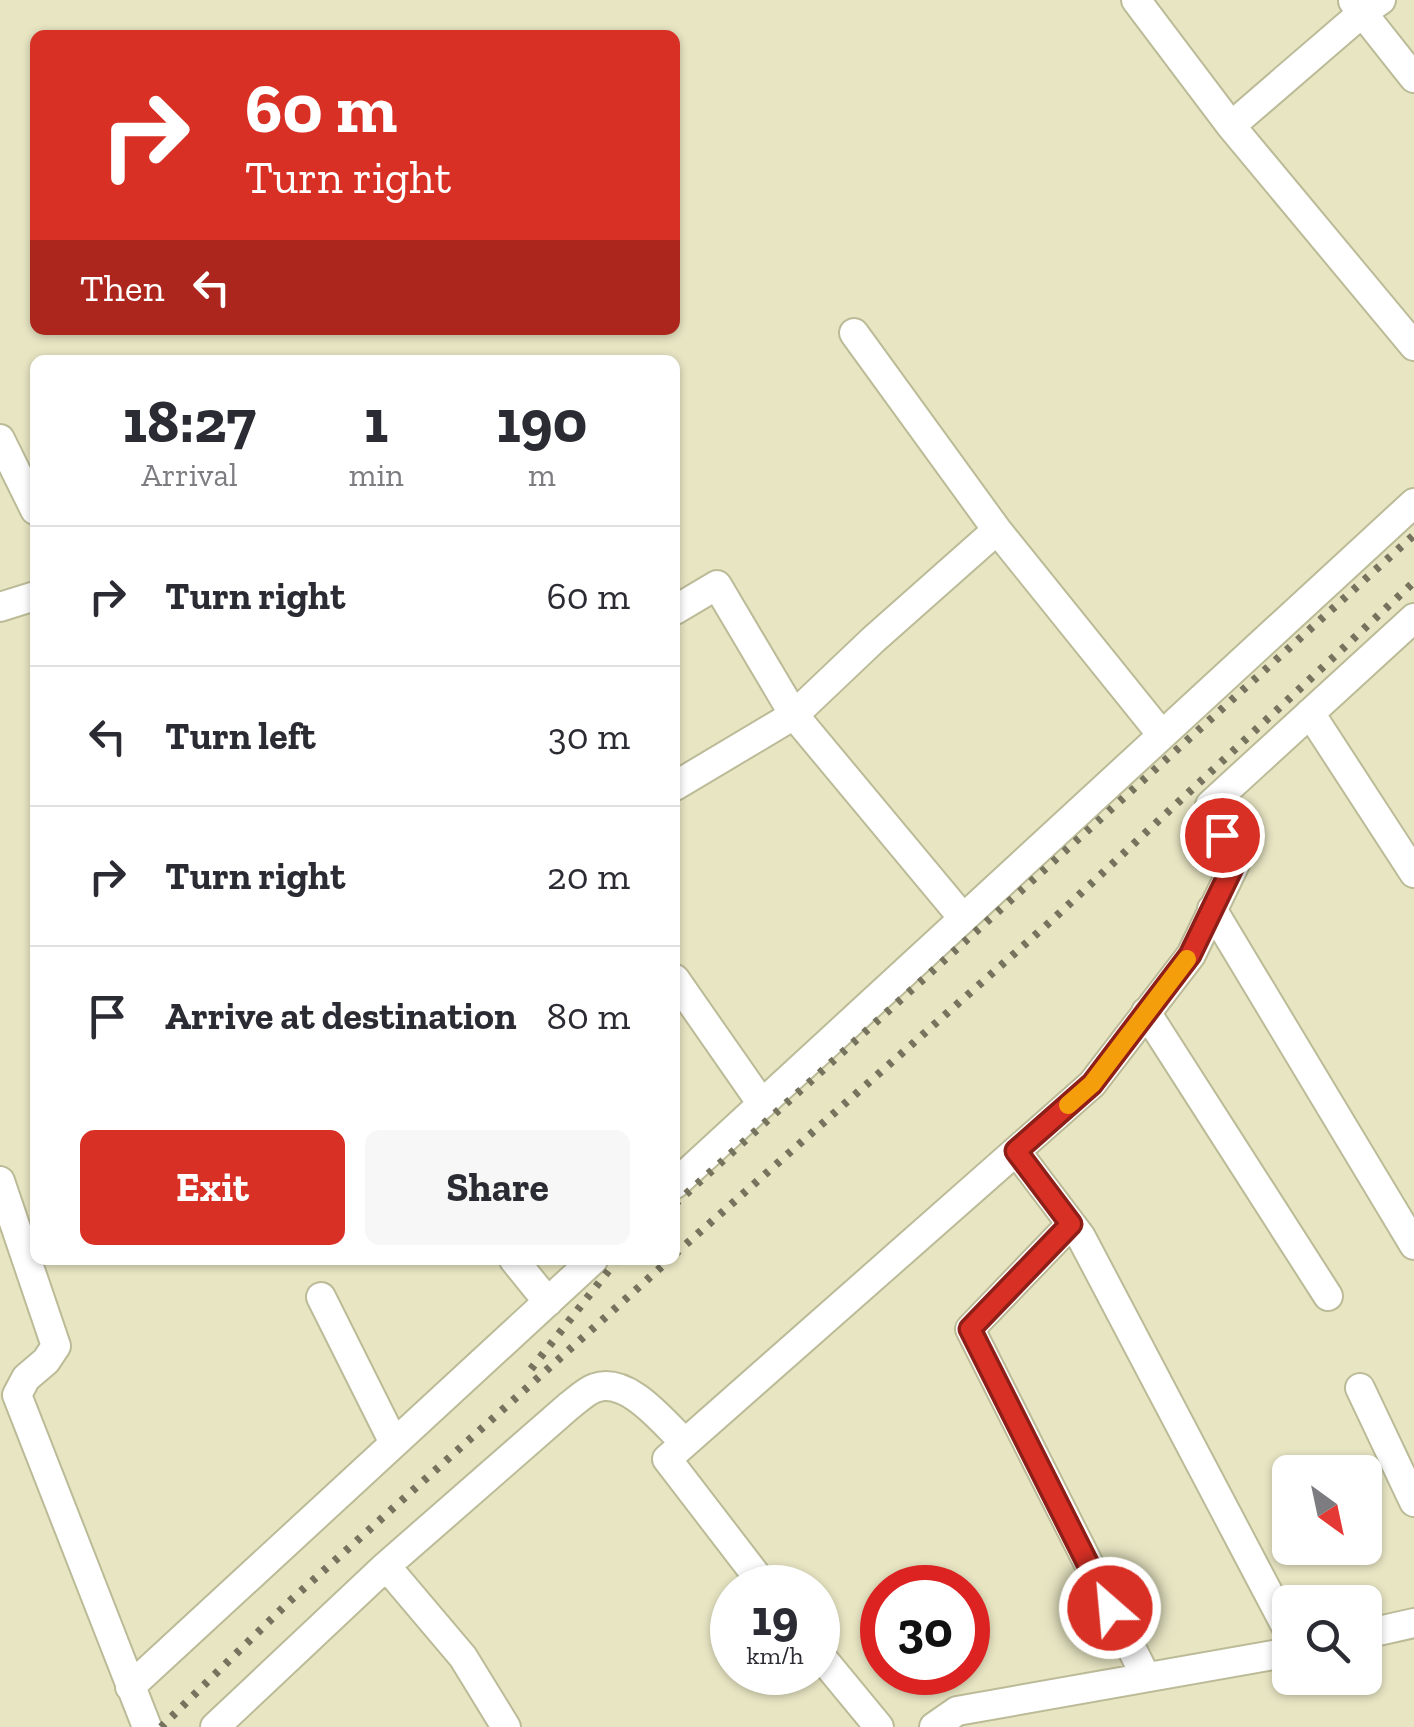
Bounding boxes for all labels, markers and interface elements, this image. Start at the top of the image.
text: 60 m [245,66,397,150]
icon: right [80,70,210,200]
text: Turn right [245,151,451,205]
icon: left [184,260,239,315]
text: Then [80,265,164,311]
text: 18:27 [123,385,256,457]
text: 1 [364,385,388,457]
text: 190 [496,385,587,457]
text: Arrival [141,456,238,494]
text: min [349,456,404,494]
text: m [528,456,556,494]
icon: right [80,569,135,624]
text: Turn right [165,573,345,619]
text: 60 m [547,573,630,619]
icon: left [80,709,135,764]
text: Turn left [165,713,316,759]
text: 30 m [548,713,630,759]
pin [1180,793,1265,878]
icon: arrive [1195,808,1250,863]
icon: right [80,849,135,904]
text: Turn right [165,853,345,899]
text: 20 m [547,853,630,899]
icon: arrive [80,989,135,1044]
text: Arrive at destination [165,993,516,1039]
text: 80 m [546,993,630,1039]
button: Exit [80,1130,345,1245]
button: Share [365,1130,630,1245]
north arrow [1272,1455,1382,1565]
map controls [1272,1455,1382,1695]
position arrow [1058,1556,1162,1660]
speed limit sign: 30 [860,1565,990,1695]
button: search [1272,1585,1382,1695]
text: 19 [752,1588,798,1648]
text: km/h [746,1640,804,1670]

